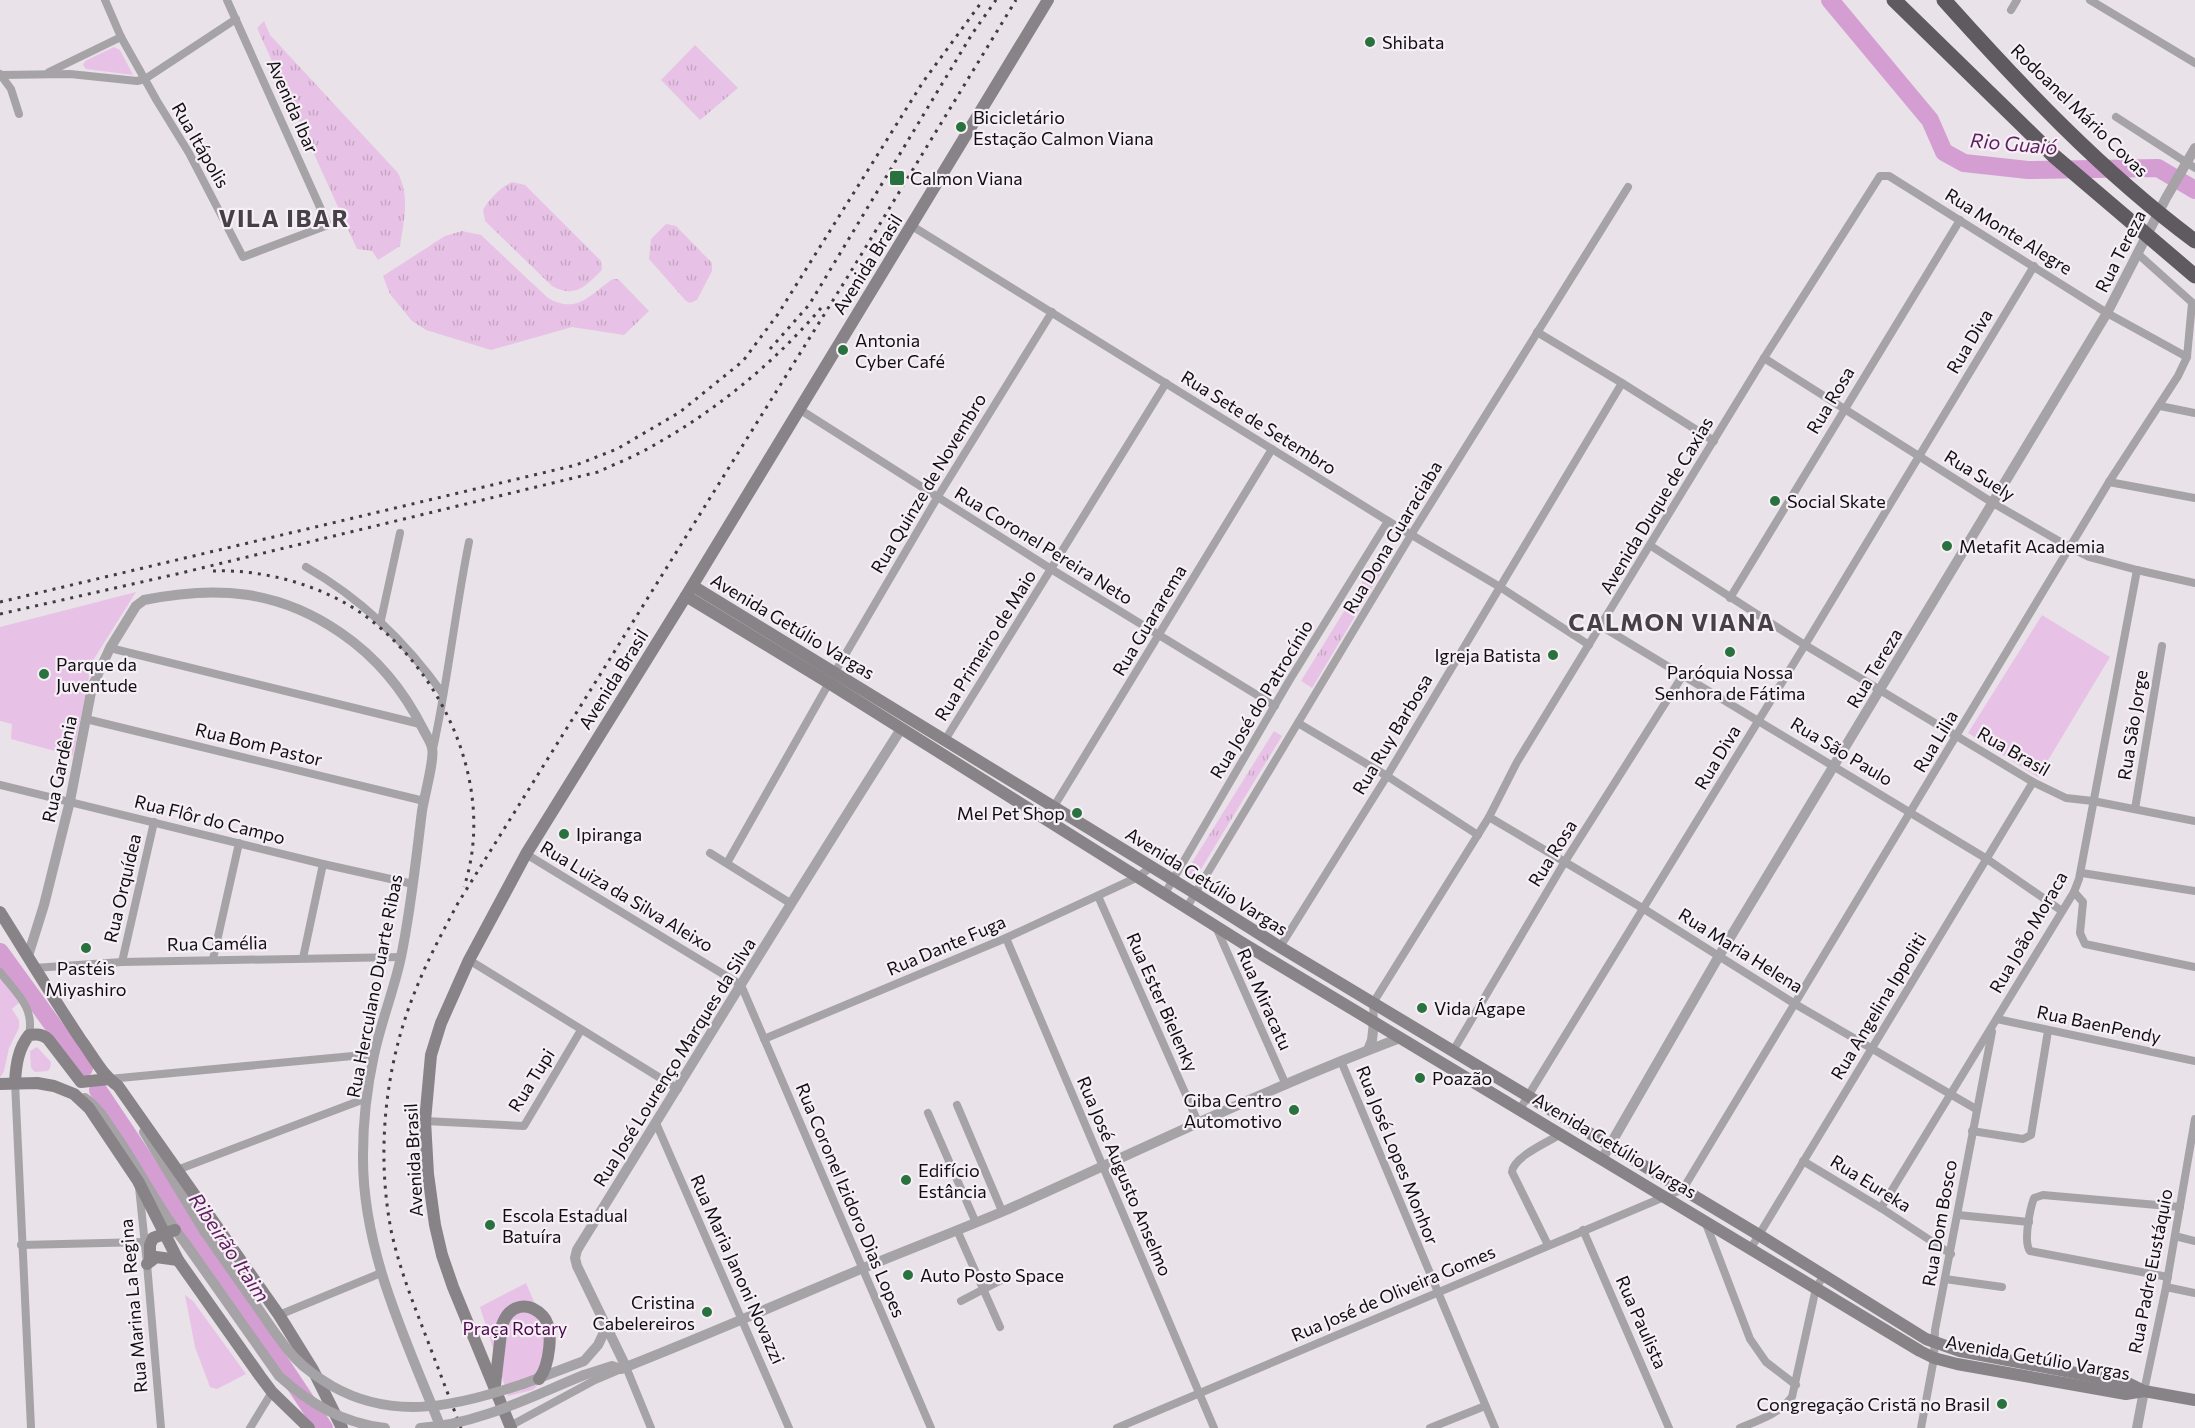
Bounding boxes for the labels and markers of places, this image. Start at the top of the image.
place label: Shibata [1382,31,1444,53]
marker: Shibata [1363,35,1377,49]
place label: Bicicletário Estação Calmon Viana [973,106,1154,149]
marker: Bicicletário Estação Calmon Viana [954,120,968,134]
place label: Calmon Viana [910,167,1023,189]
marker: Calmon Viana [888,169,906,187]
place label: Antonia Cyber Café [855,329,945,372]
marker: Antonia Cyber Café [836,343,850,357]
place label: Social Skate [1787,490,1886,512]
marker: Social Skate [1768,494,1782,508]
place label: Metafit Academia [1959,535,2105,557]
marker: Metafit Academia [1940,539,1954,553]
place label: Igreja Batista [1434,644,1541,666]
marker: Paróquia Nossa Senhora de Fátima [1723,645,1737,659]
marker: Igreja Batista [1546,648,1560,662]
place label: Parque da Juventude [56,653,137,696]
place label: Paróquia Nossa Senhora de Fátima [1654,661,1806,704]
marker: Parque da Juventude [37,667,51,681]
place label: Mel Pet Shop [957,802,1065,824]
marker: Mel Pet Shop [1070,806,1084,820]
place label: Ipiranga [576,823,642,845]
marker: Ipiranga [557,827,571,841]
marker: Pastéis Miyashiro [79,941,93,955]
place label: Pastéis Miyashiro [45,957,127,1000]
place label: Vida Ágape [1434,997,1525,1019]
marker: Vida Ágape [1415,1001,1429,1015]
place label: Poazão [1432,1067,1492,1089]
marker: Poazão [1413,1071,1427,1085]
place label: Giba Centro Automotivo [1184,1089,1282,1132]
marker: Giba Centro Automotivo [1287,1103,1301,1117]
place label: Edifício Estância [918,1159,987,1202]
marker: Edifício Estância [899,1173,913,1187]
place label: Escola Estadual Batuíra [502,1204,628,1247]
marker: Escola Estadual Batuíra [483,1218,497,1232]
place label: Auto Posto Space [920,1264,1064,1286]
marker: Auto Posto Space [901,1268,915,1282]
place label: Cristina Cabelereiros [592,1291,695,1334]
marker: Cristina Cabelereiros [700,1305,714,1319]
place label: Congregação Cristã no Brasil [1757,1393,1990,1415]
marker: Congregação Cristã no Brasil [1995,1397,2009,1411]

